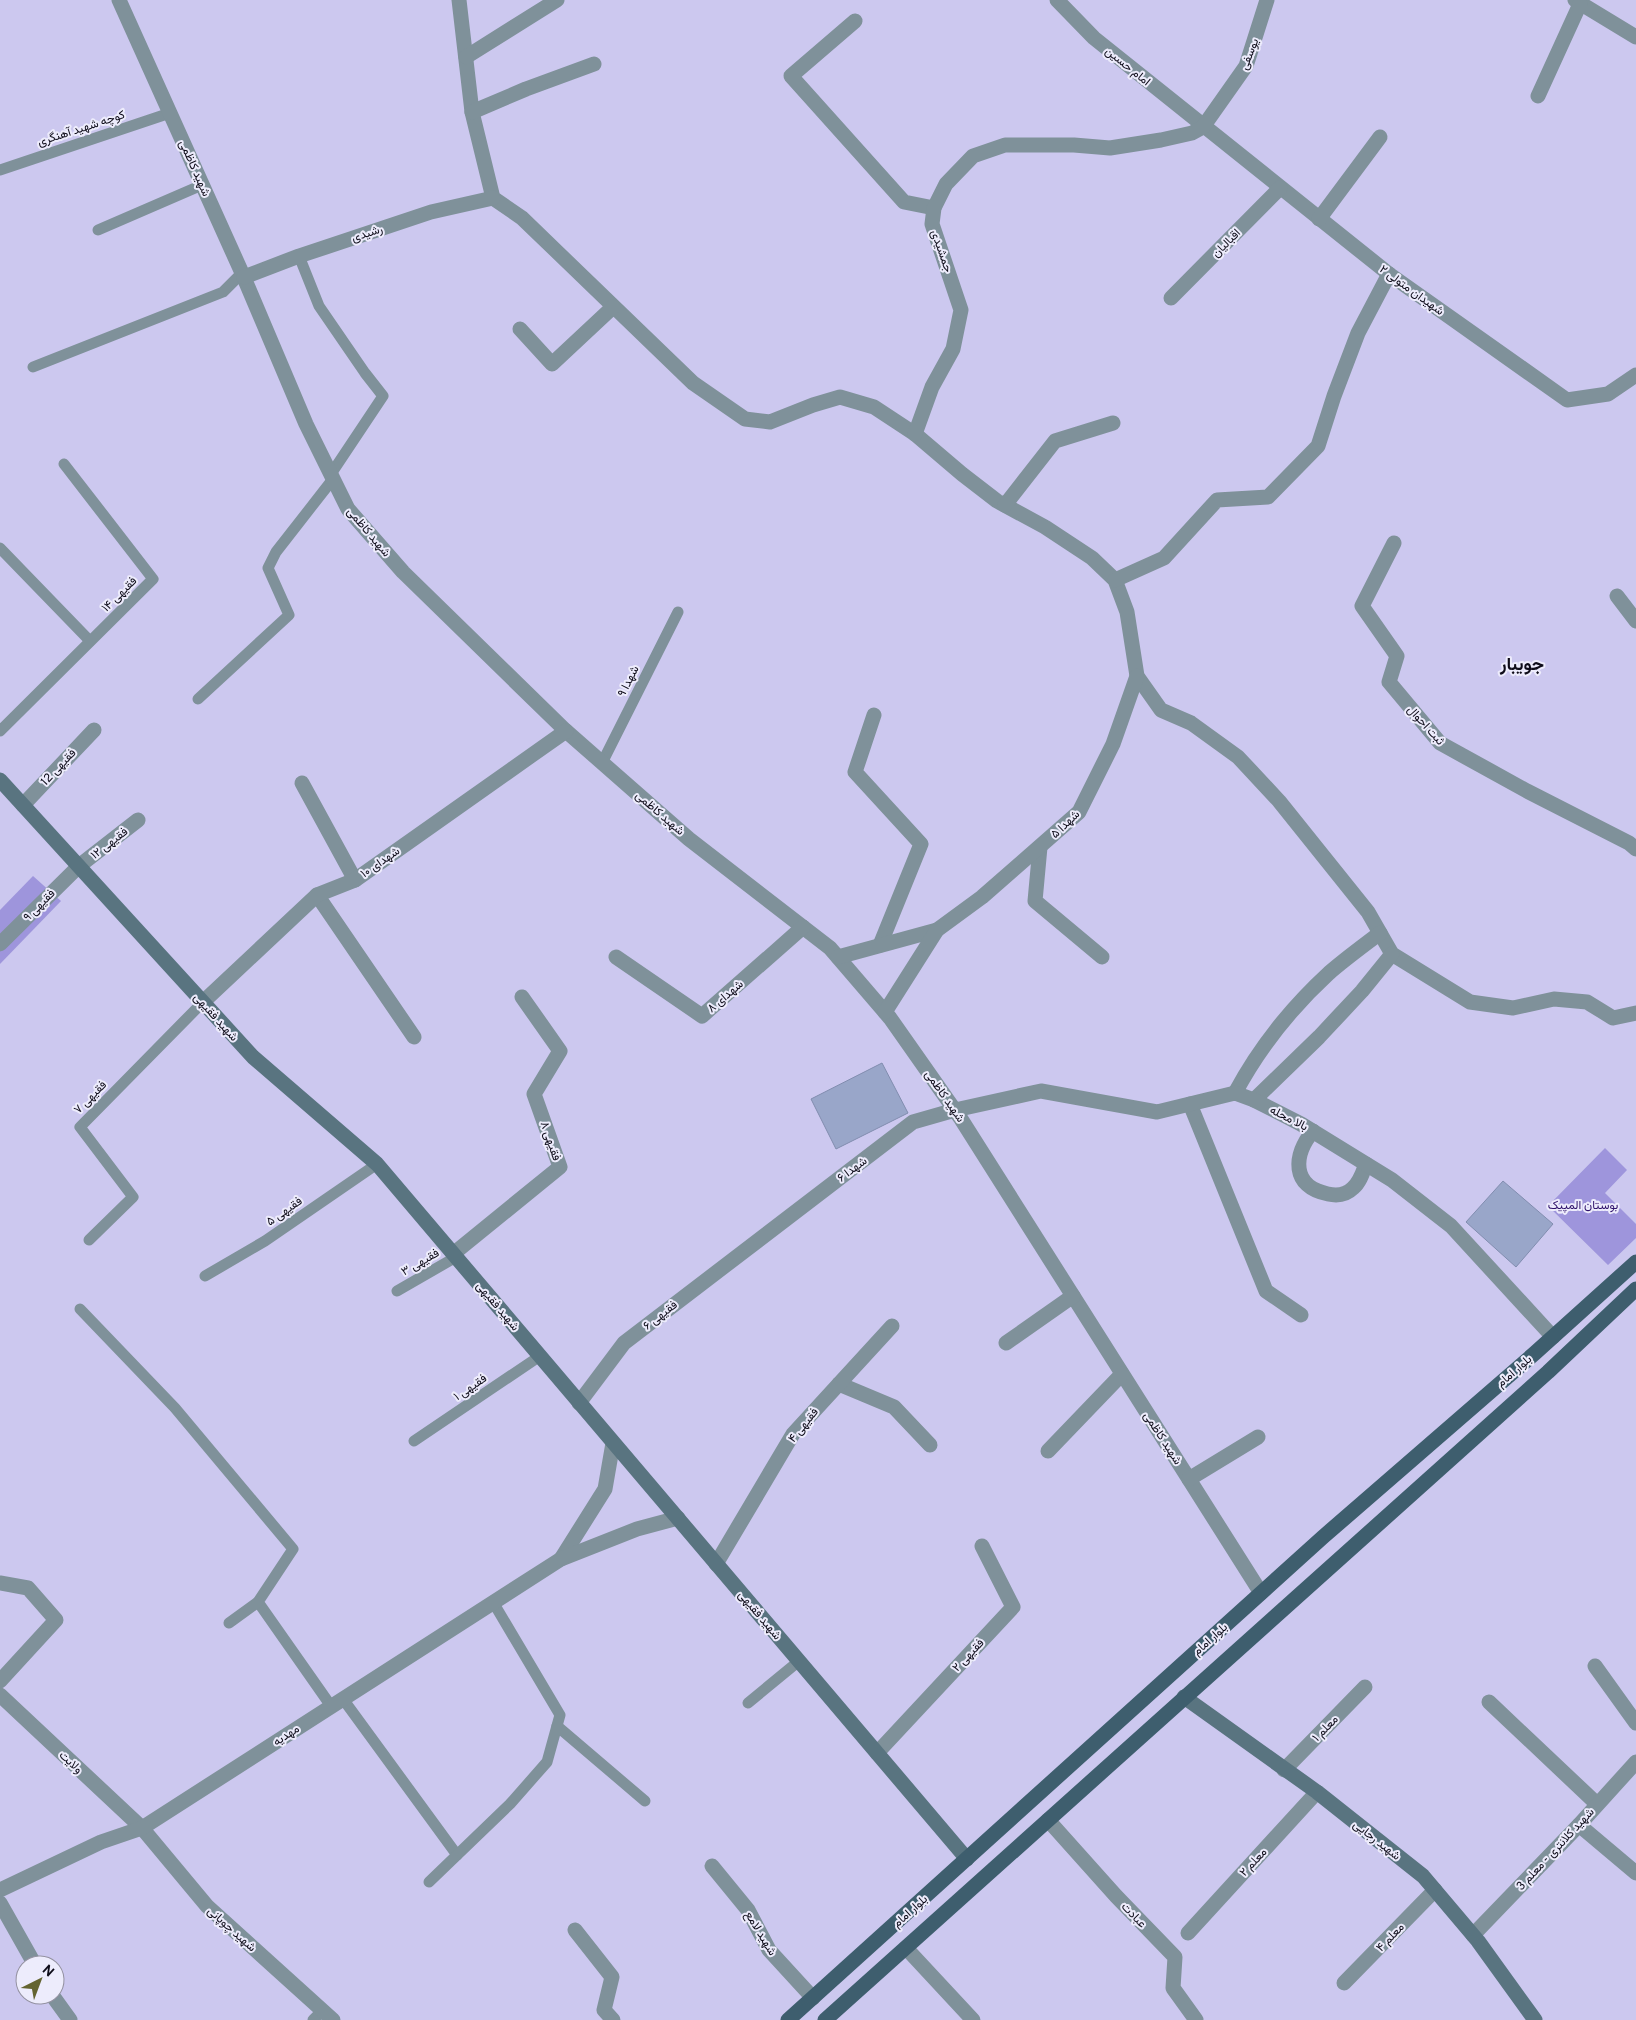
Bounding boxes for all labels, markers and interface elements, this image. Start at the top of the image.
street label: یوسفی [1237,36,1263,73]
street label: امام حسین [1101,44,1153,90]
street label: کوچه شهید آهنگری [35,107,127,151]
street label: شهید کاظمی [175,138,214,199]
street label: رشیدی [350,221,385,246]
street label: اقبالیان [1209,226,1245,262]
street label: جمشیدی [926,228,956,275]
street label: شهیدان متولی ۲ [1376,262,1447,320]
street label: شهید کاظمی [343,504,394,561]
street label: فقیهی ۱۴ [99,574,141,616]
district label: جویبار [1499,654,1544,677]
street label: شهدا ۹ [614,663,644,700]
street label: ثبت احوال [1403,702,1448,749]
street label: فقیهی 12 [37,746,80,790]
street label: شهید کاظمی [631,788,687,840]
street label: شهدا ۵ [1048,807,1084,842]
street label: فقیهی ۱۲ [88,824,132,863]
street label: شهدای ۱۰ [358,844,403,882]
street label: فقیهی ۹ [20,886,59,925]
street label: شهدای ۸ [704,977,747,1017]
street label: شهید فقیهی [189,990,241,1045]
street label: شهید کاظمی [920,1067,968,1126]
street label: فقیهی ۷ [71,1078,111,1118]
street label: بالا محله [1267,1102,1310,1135]
street label: فقیهی ۸ [536,1120,564,1163]
street label: شهدا ۶ [834,1153,871,1186]
street label: فقیهی ۵ [263,1194,306,1230]
park label: بوستان المپیک [1548,1198,1618,1214]
street label: فقیهی ۳ [399,1246,442,1280]
street label: شهید فقیهی [472,1279,523,1335]
street label: فقیهی ۶ [640,1297,681,1334]
street label: بلوار امام [1494,1352,1536,1392]
street label: فقیهی ۱ [451,1371,490,1405]
street label: فقیهی ۴ [785,1405,823,1446]
street label: شهید کاظمی [1139,1409,1185,1468]
street label: شهید فقیهی [734,1588,785,1644]
street label: بلوار امام [1190,1620,1232,1660]
street label: فقیهی ۲ [949,1636,988,1676]
street label: معلم ۱ [1309,1712,1342,1745]
street label: مهدیه [270,1721,303,1750]
street label: ولایت [55,1748,86,1778]
street label: شهید کلانتری - معلم 3 [1513,1805,1598,1894]
street label: شهید رجایی [1349,1817,1404,1864]
street label: معلم ۲ [1236,1845,1271,1880]
street label: بلوار امام [890,1892,932,1932]
street label: عبادت [1117,1899,1149,1932]
street label: شهید چوپانی [204,1904,259,1956]
street label: شهید لامع [741,1908,780,1959]
street label: معلم ۴ [1373,1920,1408,1956]
north arrow [15,1955,65,2005]
text: N [38,1962,57,1981]

